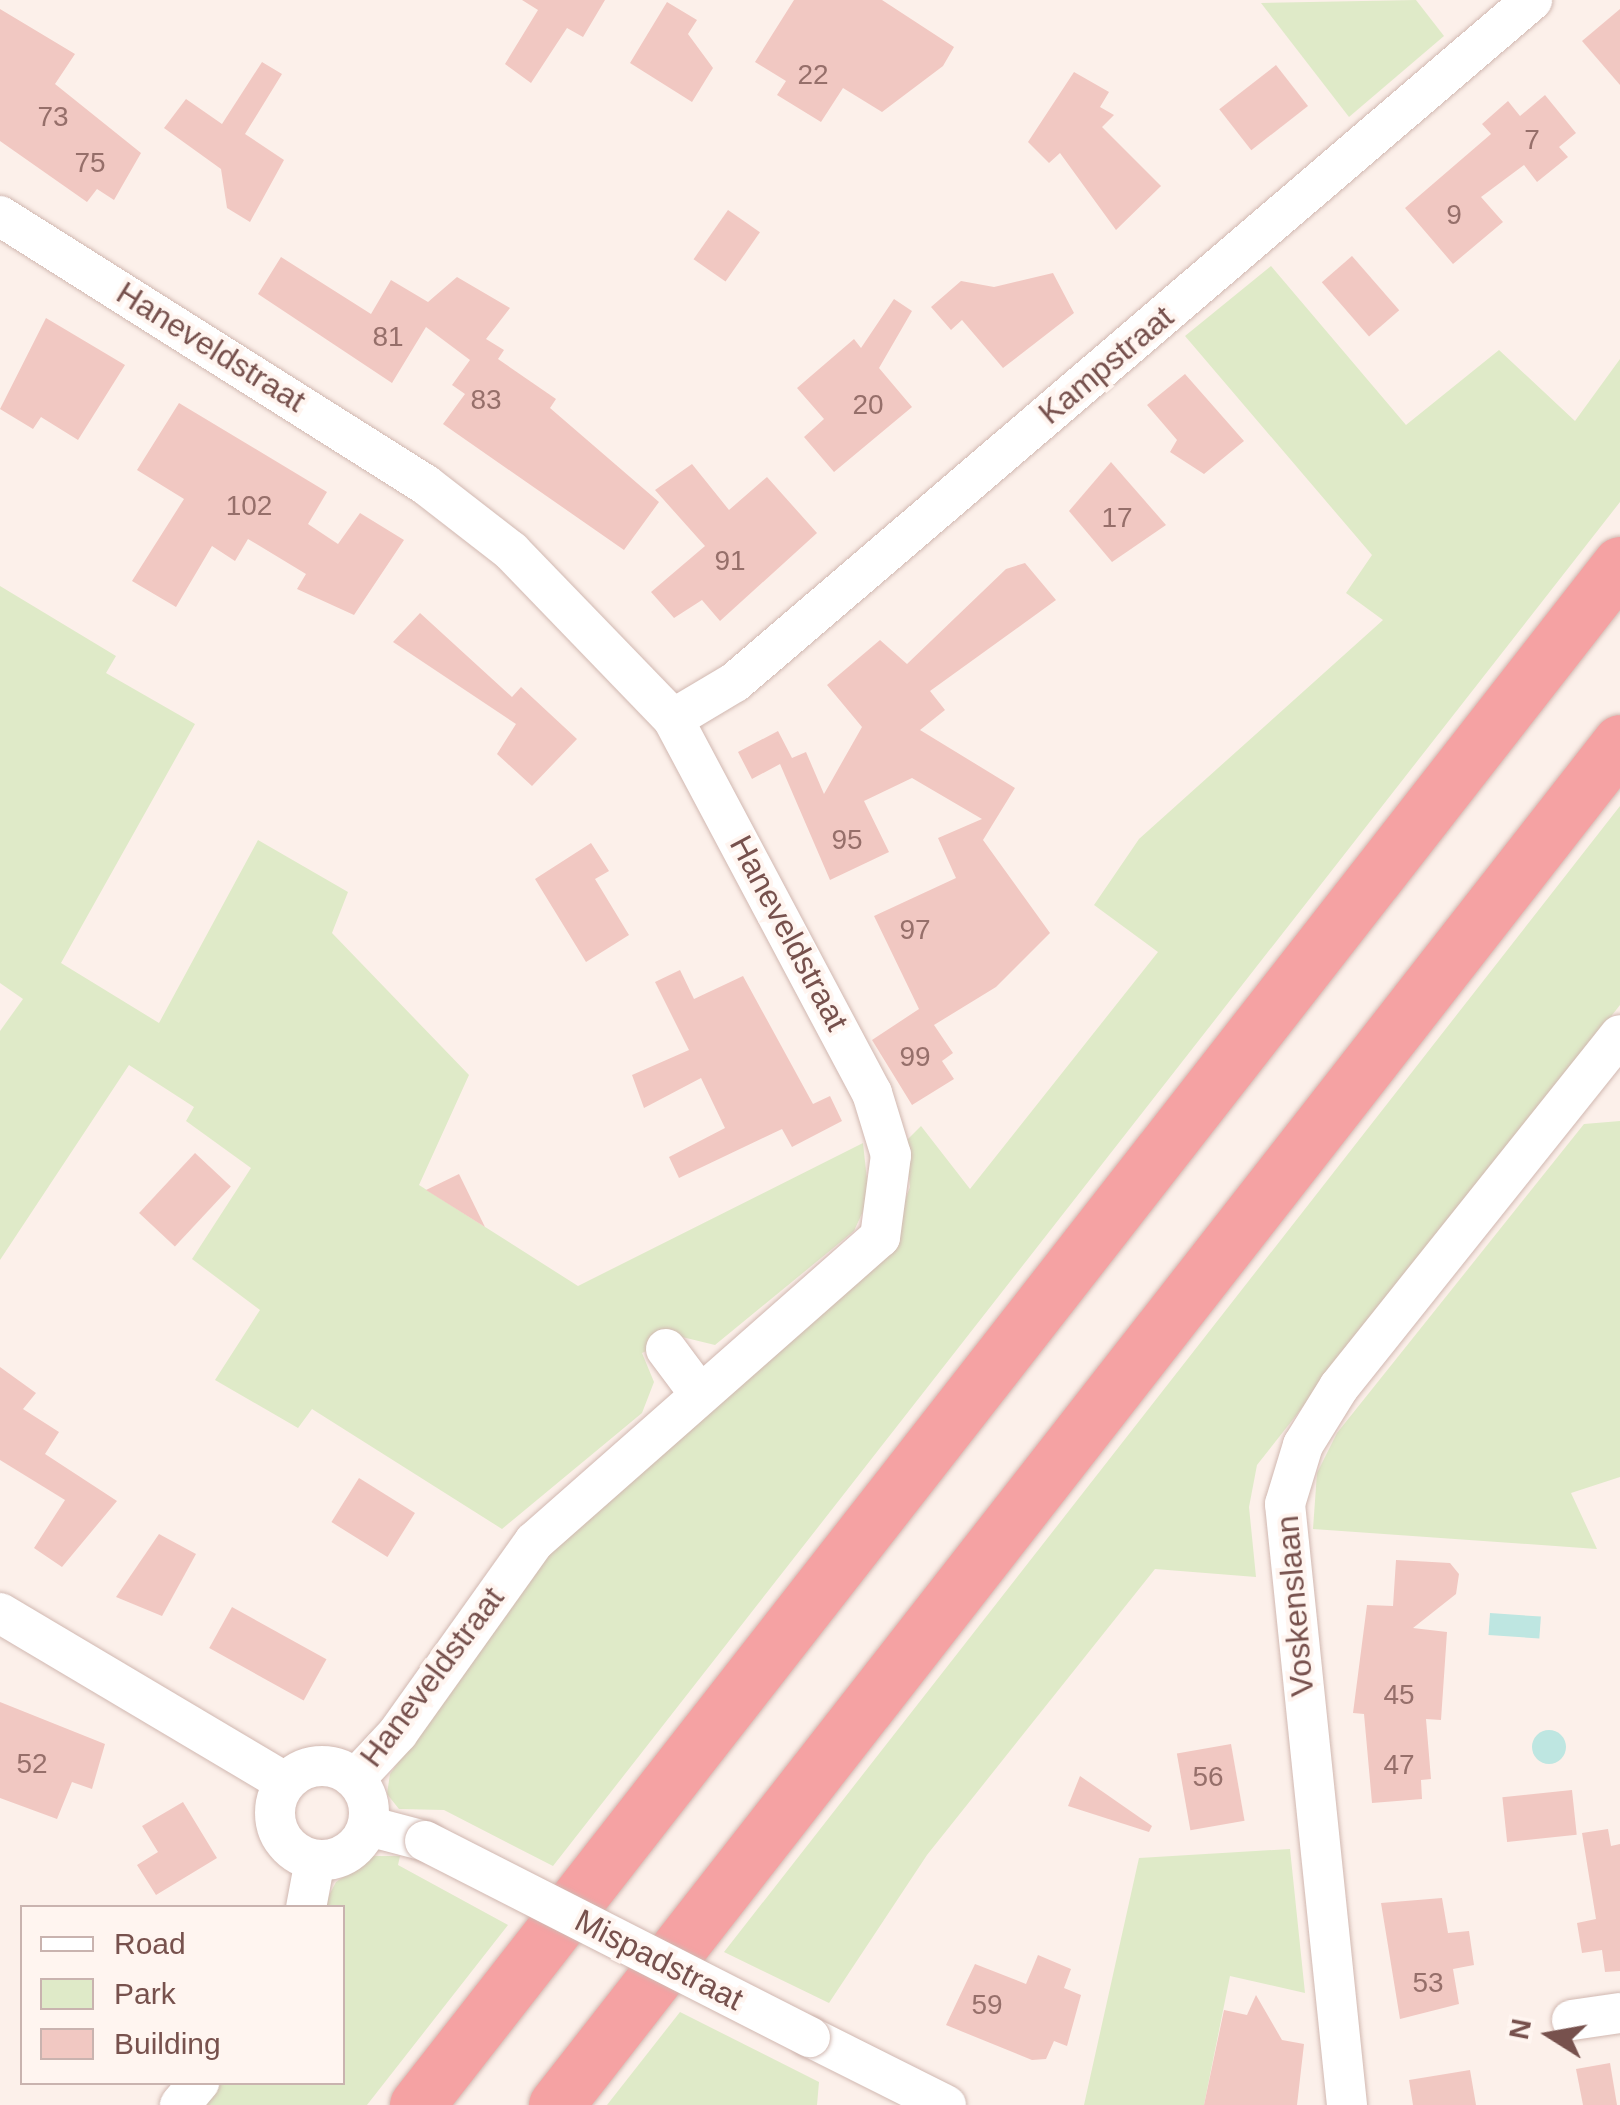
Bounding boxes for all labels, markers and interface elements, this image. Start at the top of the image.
house number: 22 [797,58,829,92]
house number: 73 [37,100,69,134]
house number: 7 [1524,123,1540,157]
house number: 75 [74,146,106,180]
house number: 9 [1446,198,1462,232]
street label: Haneveldstraat [110,274,312,420]
street label: Kampstraat [1031,298,1181,432]
house number: 81 [372,320,404,354]
house number: 83 [470,383,502,417]
house number: 20 [852,388,884,422]
house number: 102 [226,489,272,523]
house number: 17 [1101,501,1133,535]
house number: 91 [714,544,746,578]
house number: 95 [831,823,863,857]
street label: Haneveldstraat [722,829,856,1037]
house number: 97 [899,913,931,947]
house number: 99 [899,1040,931,1074]
street label: Voskenslaan [1268,1514,1322,1698]
street label: Haneveldstraat [352,1579,512,1775]
house number: 45 [1383,1678,1415,1712]
house number: 52 [16,1747,48,1781]
house number: 47 [1383,1748,1415,1782]
house number: 56 [1192,1760,1224,1794]
street label: Mispadstraat [569,1901,749,2019]
legend [20,1905,345,2085]
text: Road [114,1927,186,1960]
house number: 53 [1412,1966,1444,2000]
text: Park [114,1977,176,2010]
north arrow [1500,1985,1600,2085]
house number: 59 [971,1988,1003,2022]
text: N [1503,2016,1537,2042]
text: Building [114,2027,221,2060]

